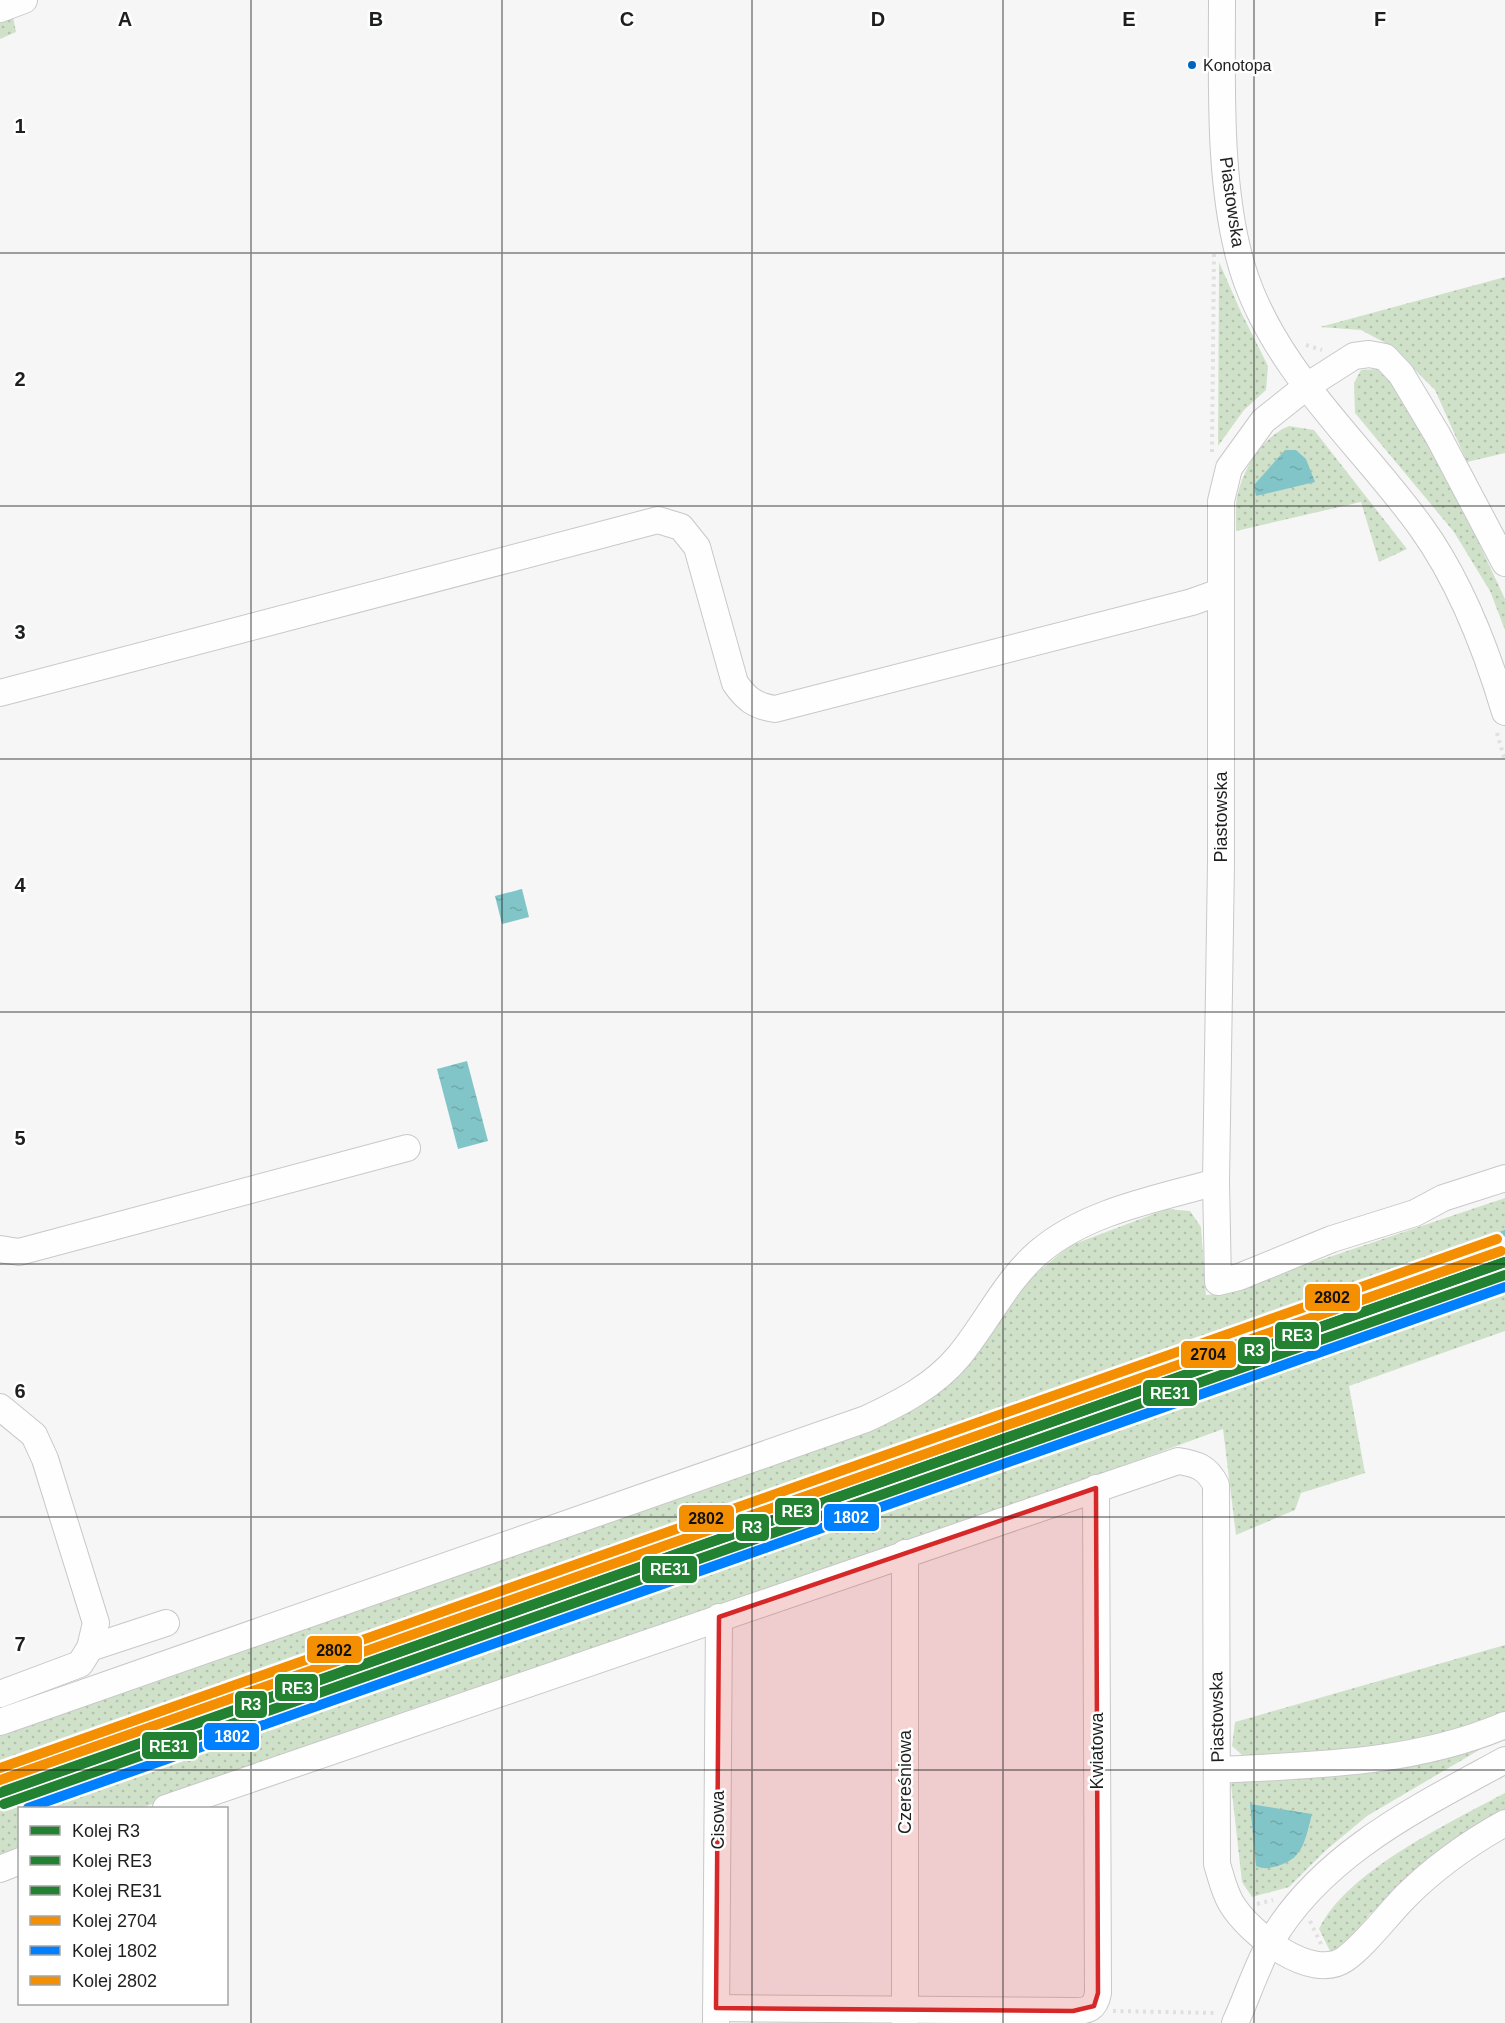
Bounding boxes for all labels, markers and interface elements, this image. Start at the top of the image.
text: A [118,8,132,30]
text: B [369,8,383,30]
text: C [620,8,634,30]
text: D [871,8,885,30]
text: E [1122,8,1136,30]
text: F [1374,8,1386,30]
place label: Konotopa [1203,57,1272,74]
marker: Konotopa [1186,59,1198,71]
text: 1 [14,115,26,137]
street label: Piastowska [1216,156,1248,249]
text: 2 [14,368,26,390]
text: 3 [14,621,26,643]
street label: Piastowska [1211,770,1231,863]
text: 4 [14,874,26,896]
text: 5 [14,1127,26,1149]
line badge: 2802 [1304,1283,1361,1312]
text: 2802 [1314,1289,1350,1306]
line badge: RE3 [1274,1321,1320,1350]
text: RE3 [1281,1327,1313,1344]
line badge: R3 [1237,1336,1271,1365]
line badge: 2704 [1180,1340,1237,1369]
text: R3 [1244,1342,1264,1359]
text: 2704 [1190,1346,1226,1363]
line badge: RE31 [1142,1379,1198,1407]
text: 6 [14,1380,26,1402]
text: RE31 [1150,1385,1190,1402]
line badge: RE3 [774,1497,820,1526]
text: RE3 [781,1503,813,1520]
line badge: 1802 [823,1503,880,1532]
line badge: 2802 [678,1504,735,1533]
text: 1802 [833,1509,869,1526]
text: 2802 [688,1510,724,1527]
line badge: R3 [735,1513,770,1542]
text: R3 [742,1519,762,1536]
line badge: RE31 [641,1555,698,1584]
text: RE31 [650,1561,690,1578]
text: 7 [14,1633,26,1655]
line badge: 2802 [306,1635,363,1664]
text: 2802 [316,1642,352,1659]
street label: Piastowska [1206,1670,1228,1763]
line badge: RE3 [274,1673,319,1702]
text: RE3 [281,1680,313,1697]
line badge: R3 [234,1690,268,1719]
text: R3 [241,1696,261,1713]
street label: Kwiatowa [1087,1711,1107,1790]
line badge: 1802 [203,1722,260,1751]
text: 1802 [214,1728,250,1745]
street label: Czereśniowa [895,1729,915,1834]
line badge: RE31 [141,1731,198,1760]
text: RE31 [149,1738,189,1755]
street label: Cisowa [708,1790,728,1850]
legend [18,1807,228,2005]
text: Kolej R3 [72,1821,140,1841]
text: Kolej RE3 [72,1851,152,1871]
text: Kolej RE31 [72,1881,162,1901]
text: Kolej 2704 [72,1911,157,1931]
text: Kolej 1802 [72,1941,157,1961]
text: Kolej 2802 [72,1971,157,1991]

